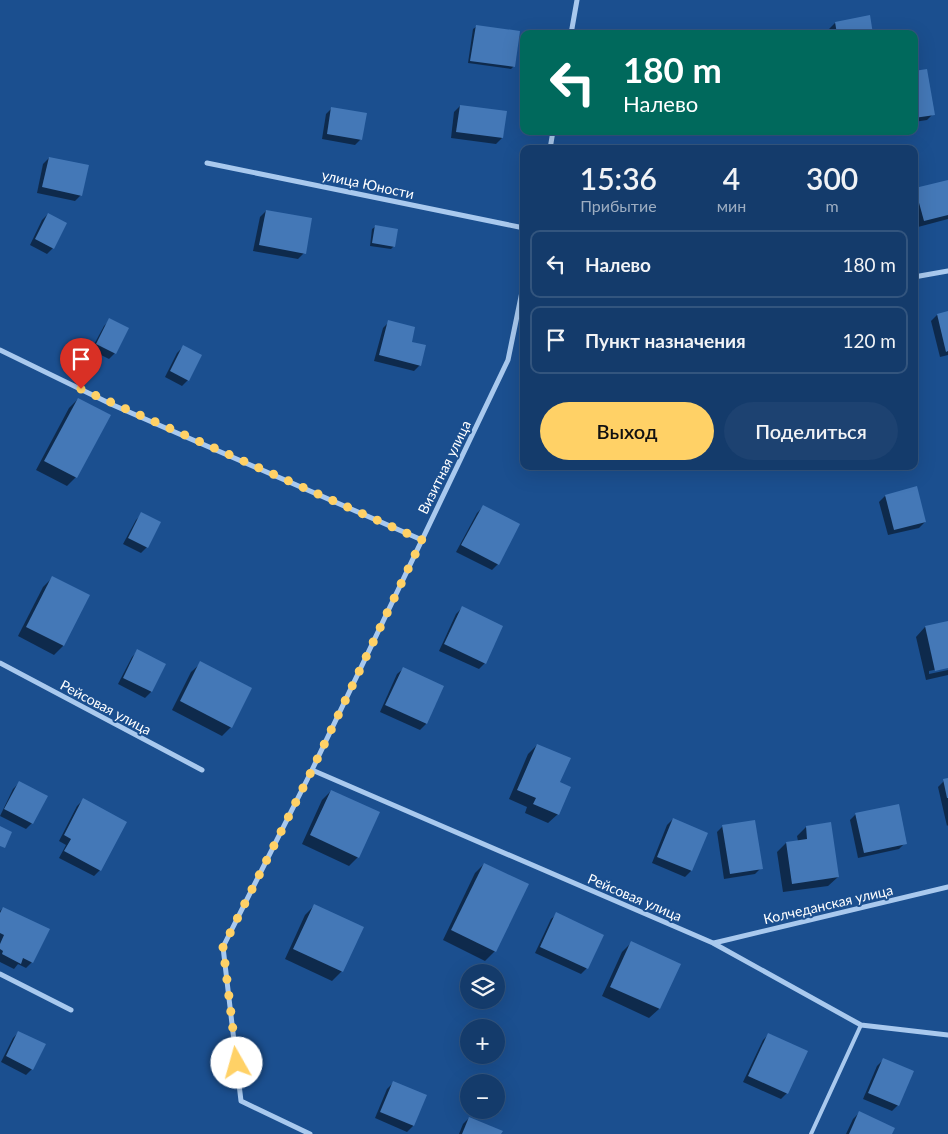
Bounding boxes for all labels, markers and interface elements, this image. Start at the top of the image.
text: 180 m [623,48,722,90]
icon: left [540,50,605,115]
text: Налево [623,90,698,117]
text: 15:36 [580,160,657,196]
text: 4 [723,160,740,196]
text: 300 [806,160,858,196]
street label: улица Юности [320,166,416,202]
text: Прибытие [580,196,657,215]
text: мин [717,196,746,215]
text: m [826,196,839,215]
icon: left [542,250,570,278]
text: Налево [585,253,651,276]
text: 180 m [842,253,896,276]
icon: arrive [542,326,570,354]
text: Пункт назначения [585,329,746,352]
text: 120 m [842,329,896,352]
pin [60,338,102,389]
icon: arrive [67,345,95,373]
button: Выход [540,402,714,460]
button: Поделиться [724,402,898,460]
street label: Визитная улица [414,417,474,517]
street label: Рейсовая улица [58,676,154,738]
street label: Рейсовая улица [585,870,685,924]
street label: Колчеданская улица [762,881,894,927]
map controls [460,964,505,1119]
button: layers [460,964,505,1009]
button: + [460,1019,505,1064]
position arrow [210,1036,262,1088]
button: − [460,1074,505,1119]

